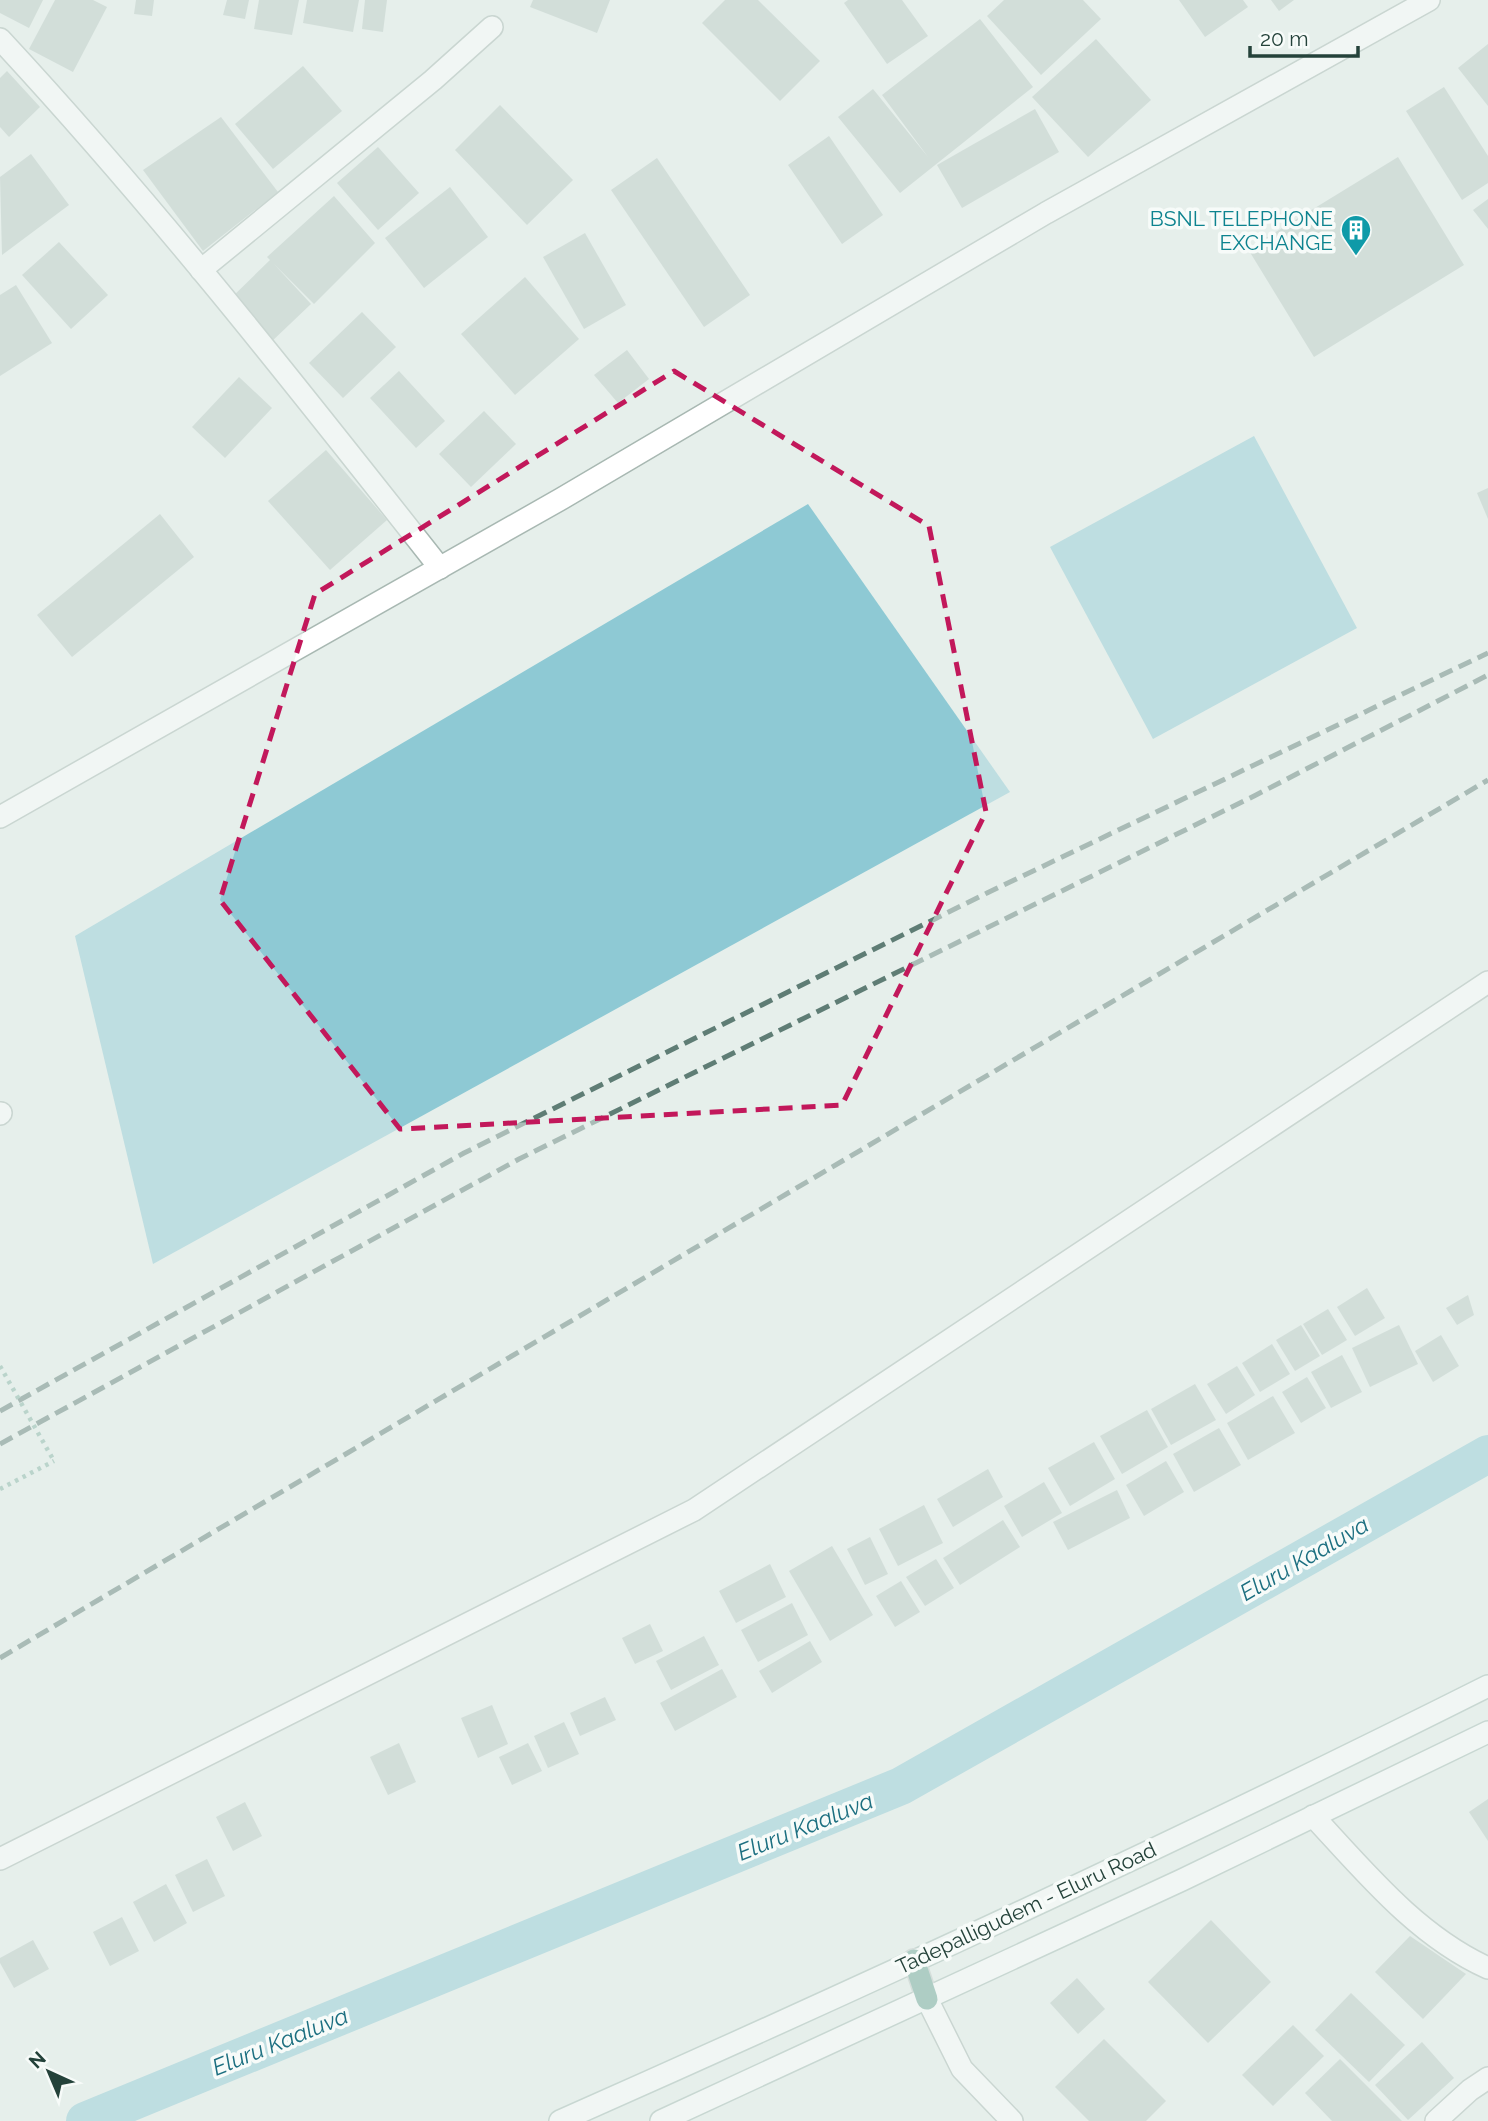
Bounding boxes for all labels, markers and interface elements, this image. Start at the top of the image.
scale bar [1250,14,1358,58]
text: 20 m [1260,26,1308,51]
place label: BSNL TELEPHONE EXCHANGE [1150,206,1333,255]
building icon: BSNL TELEPHONE EXCHANGE [1339,213,1373,257]
water label: Eluru Kaaluva [1235,1510,1373,1606]
water label: Eluru Kaaluva [733,1786,877,1866]
street label: Tadepalligudem - Eluru Road [892,1837,1160,1979]
water label: Eluru Kaaluva [208,2001,352,2081]
north arrow [14,2037,84,2107]
text: N [24,2047,50,2073]

